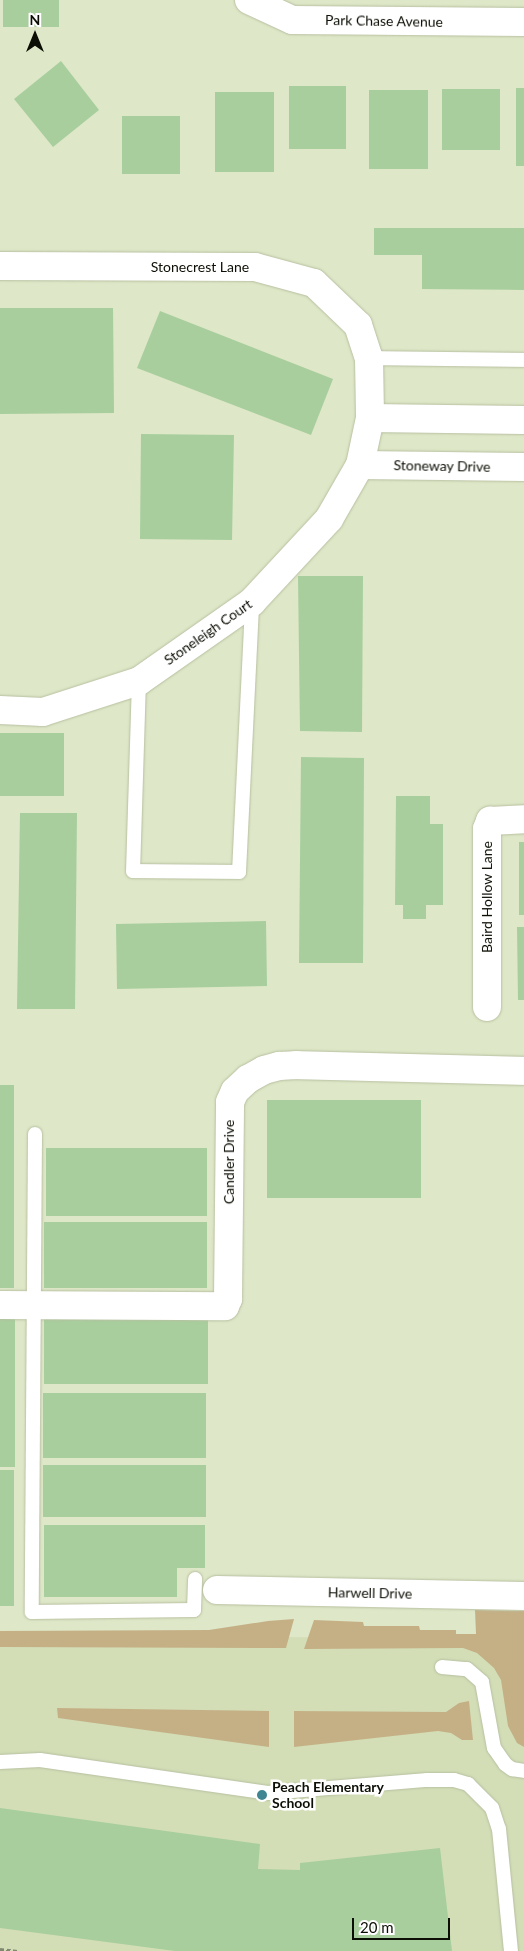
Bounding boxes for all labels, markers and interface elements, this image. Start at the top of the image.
north arrow [10,10,60,60]
text: N [30,11,40,28]
street label: Park Chase Avenue [325,12,443,30]
street label: Stonecrest Lane [151,259,249,275]
street label: Stoneway Drive [393,457,491,475]
street label: Stoneleigh Court [161,596,255,668]
street label: Baird Hollow Lane [479,841,495,953]
street label: Candler Drive [221,1120,237,1204]
street label: Harwell Drive [328,1584,412,1602]
place label: Peach Elementary School [272,1779,384,1811]
marker: Peach Elementary School [256,1789,268,1801]
scale bar [354,1908,452,1940]
text: 20 m [360,1918,394,1936]

